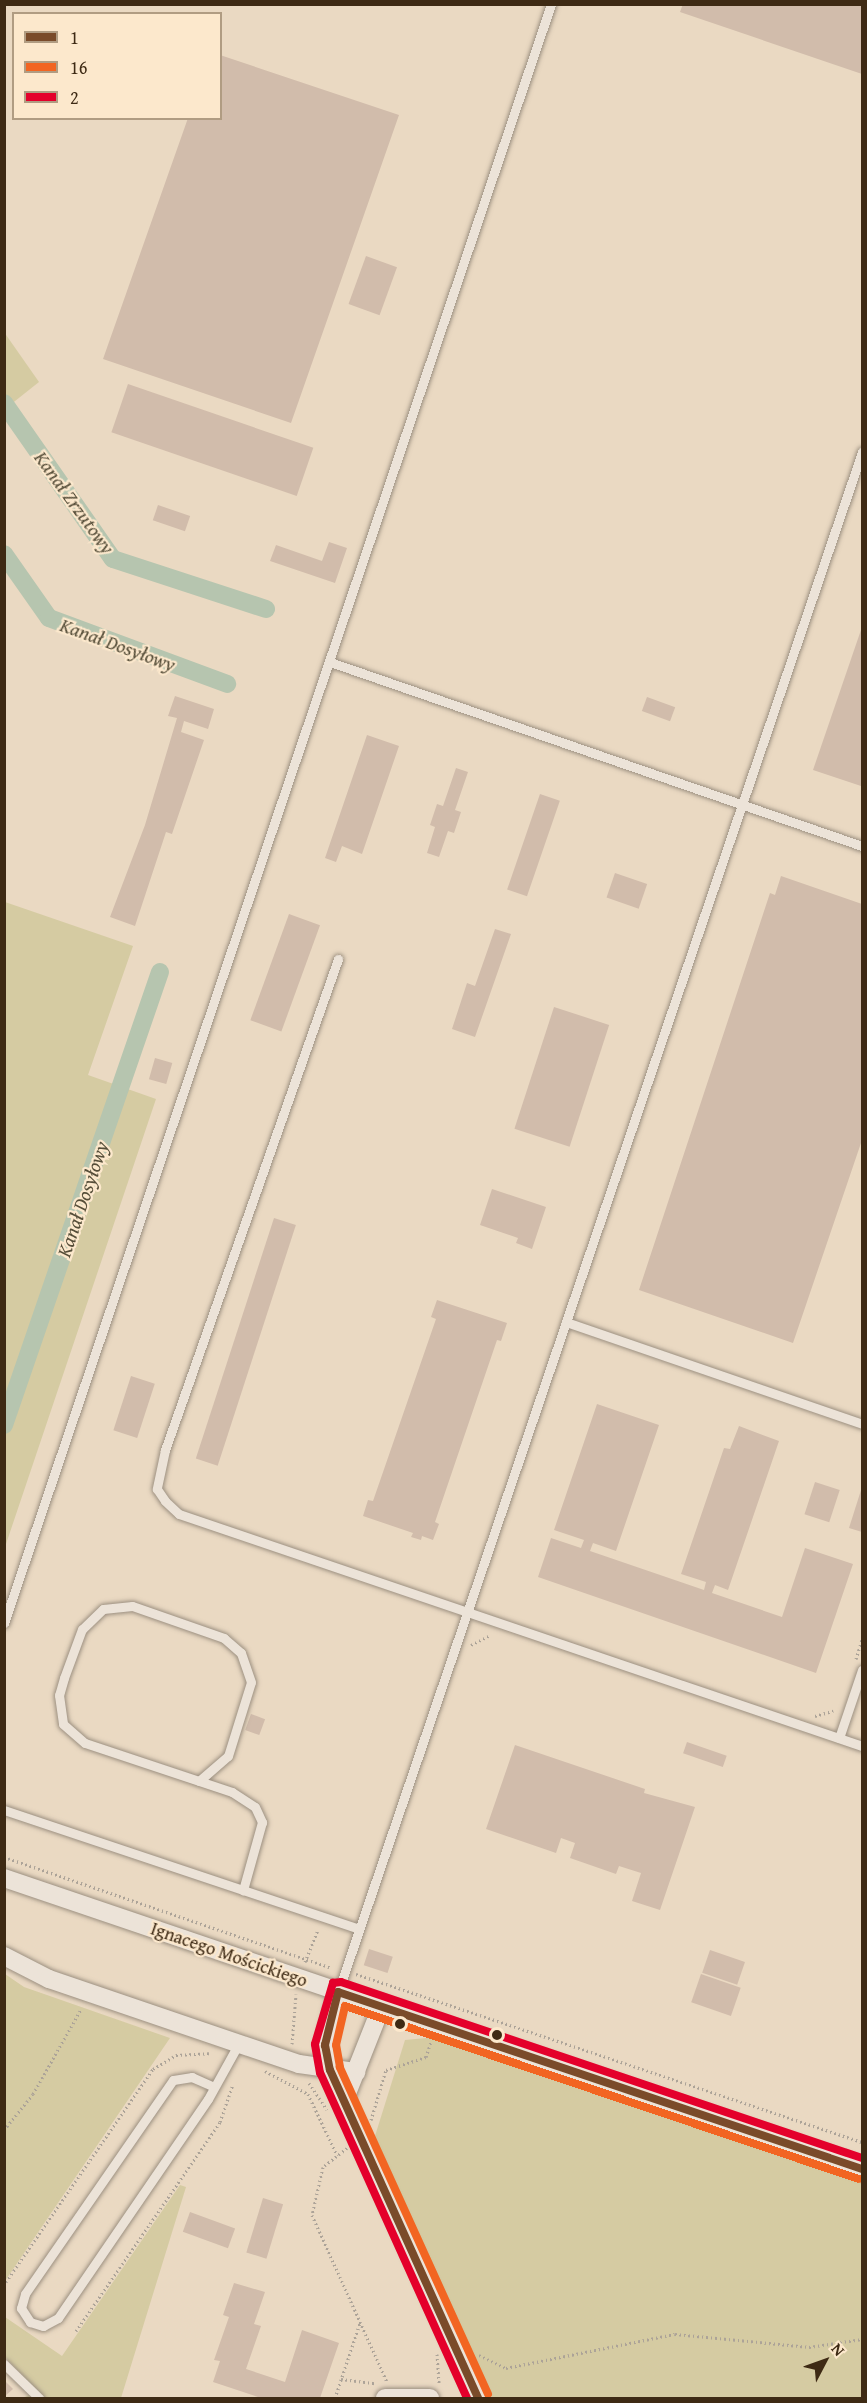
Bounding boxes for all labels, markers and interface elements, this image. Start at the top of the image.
legend [12,12,222,120]
text: 1 [70,24,79,51]
text: 16 [70,54,87,81]
text: 2 [70,84,79,111]
water label: Kanał Zrzutowy [30,446,120,558]
water label: Kanał Dosyłowy [57,612,179,676]
water label: Kanał Dosyłowy [51,1138,113,1260]
street label: Ignacego Mościckiego [148,1918,310,1992]
unlabelled marker [394,2018,406,2030]
unlabelled marker [491,2029,503,2041]
north arrow [795,2331,855,2391]
text: N [826,2337,851,2361]

